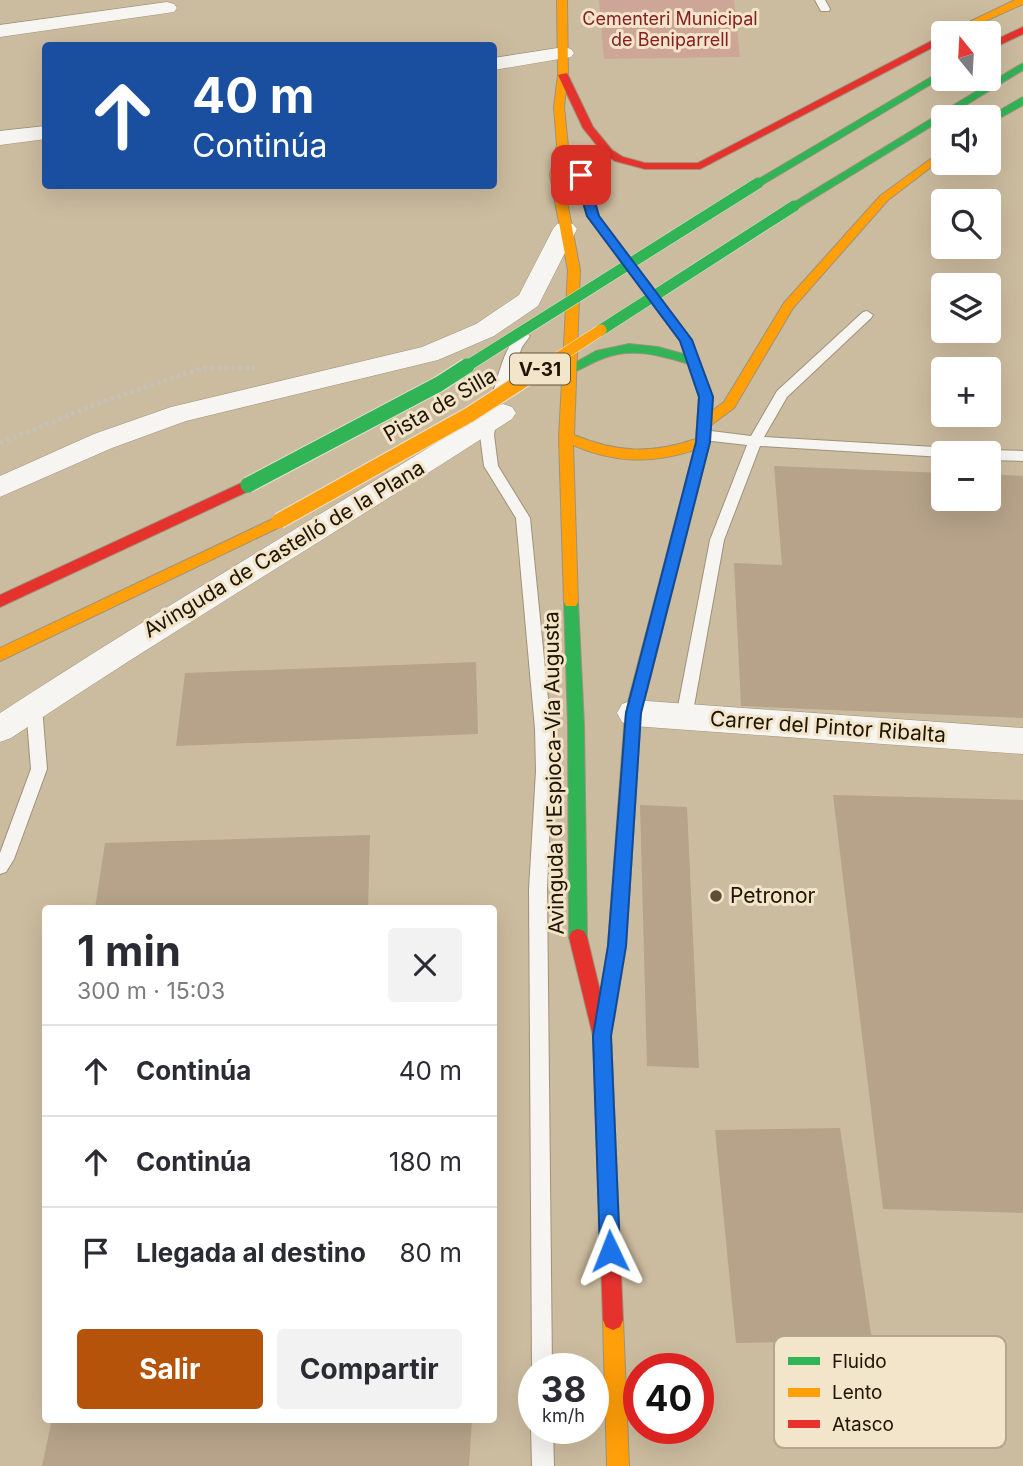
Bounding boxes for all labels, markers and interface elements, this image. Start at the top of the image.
park label: Cementeri Municipal de Beniparrell [582,8,758,50]
north arrow [931,21,1001,91]
map controls [931,21,1001,511]
text: 40 m [192,66,315,125]
icon: ahead [77,70,168,161]
button: sound [931,105,1001,175]
text: Continúa [192,126,327,165]
pin [551,145,611,205]
icon: arrive [562,156,600,194]
button: search [931,189,1001,259]
button: layers [931,273,1001,343]
road number: V-31 [510,354,570,384]
button: + [931,357,1001,427]
street label: Pista de Silla [379,362,500,447]
button: − [931,441,1001,511]
street label: Avinguda de Castelló de la Plana [139,455,429,643]
street label: Avinguda d'Espioca-Vía Augusta [538,611,569,935]
street label: Carrer del Pintor Ribalta [709,706,947,747]
place label: Petronor [730,883,816,908]
marker: Petronor [708,888,724,904]
text: 1 min [77,925,181,976]
button: close [388,928,462,1002]
text: 300 m · 15:03 [77,977,225,1005]
icon: ahead [77,1052,115,1090]
text: Continúa [136,1055,251,1086]
text: 40 m [399,1055,462,1086]
icon: ahead [77,1143,115,1181]
text: Continúa [136,1146,251,1177]
text: 180 m [389,1146,462,1177]
position arrow [573,1214,647,1288]
icon: arrive [77,1234,115,1272]
text: Llegada al destino [136,1237,366,1268]
text: 80 m [399,1237,462,1268]
button: Salir [77,1329,263,1409]
button: Compartir [277,1329,462,1409]
legend [774,1336,1006,1448]
text: Fluido [832,1350,887,1373]
speed limit sign: 40 [623,1353,714,1444]
text: 38 [541,1368,586,1410]
text: Lento [832,1381,882,1404]
text: km/h [542,1405,585,1426]
text: Atasco [832,1413,894,1436]

